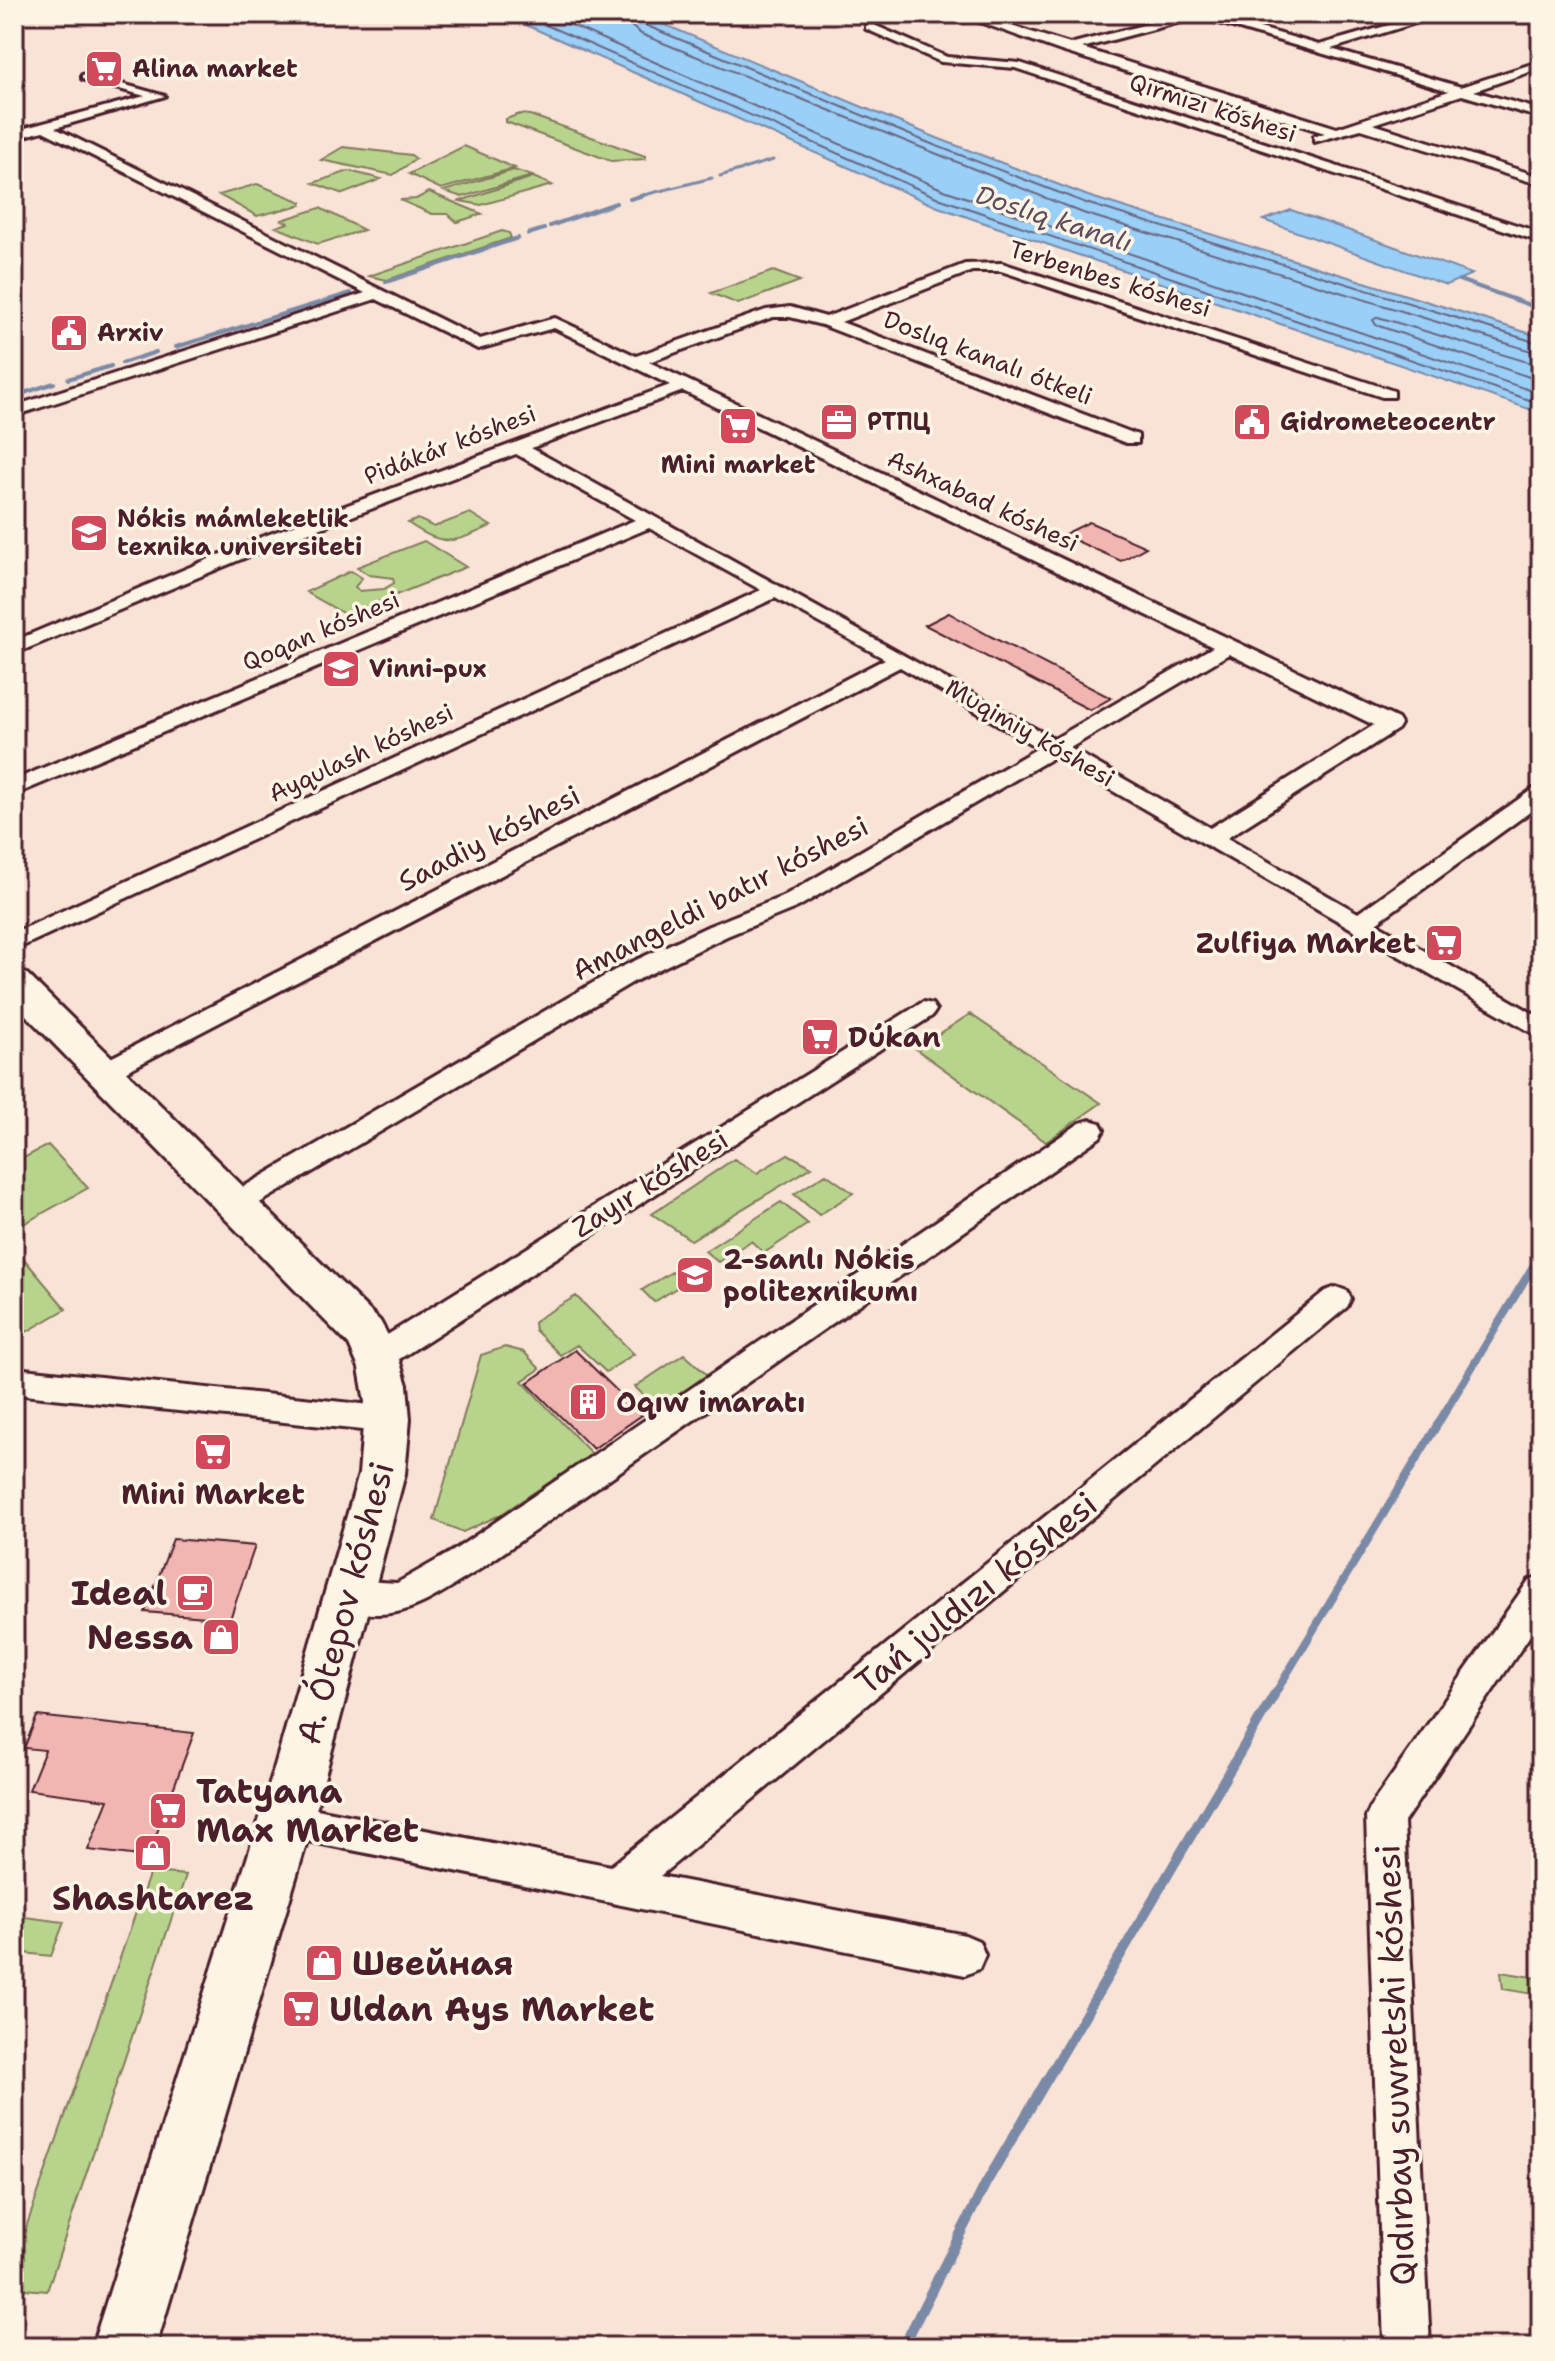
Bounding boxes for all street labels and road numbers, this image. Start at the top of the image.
street label: Qırmızı kóshesi [1125,66,1301,150]
street label: Terbenbes kóshesi [1005,233,1215,325]
street label: Doslıq kanalı ótkeli [879,303,1097,413]
street label: Pidákár kóshesi [359,397,541,493]
street label: Ashxabad kóshesi [882,443,1084,559]
street label: Qoqan kóshesi [237,583,405,679]
street label: Muqimiy kóshesi [940,672,1120,794]
street label: Ayqulash kóshesi [263,696,459,810]
street label: Saadiy kóshesi [392,776,586,900]
street label: Amangeldi batır kóshesi [565,807,875,989]
street label: Zayır kóshesi [565,1120,735,1246]
street label: A. Ótepov kóshesi [285,1457,405,1749]
street label: Tań juldızı kóshesi [845,1481,1107,1705]
street label: Qıdırbay suwretshi kóshesi [1364,1844,1426,2286]

